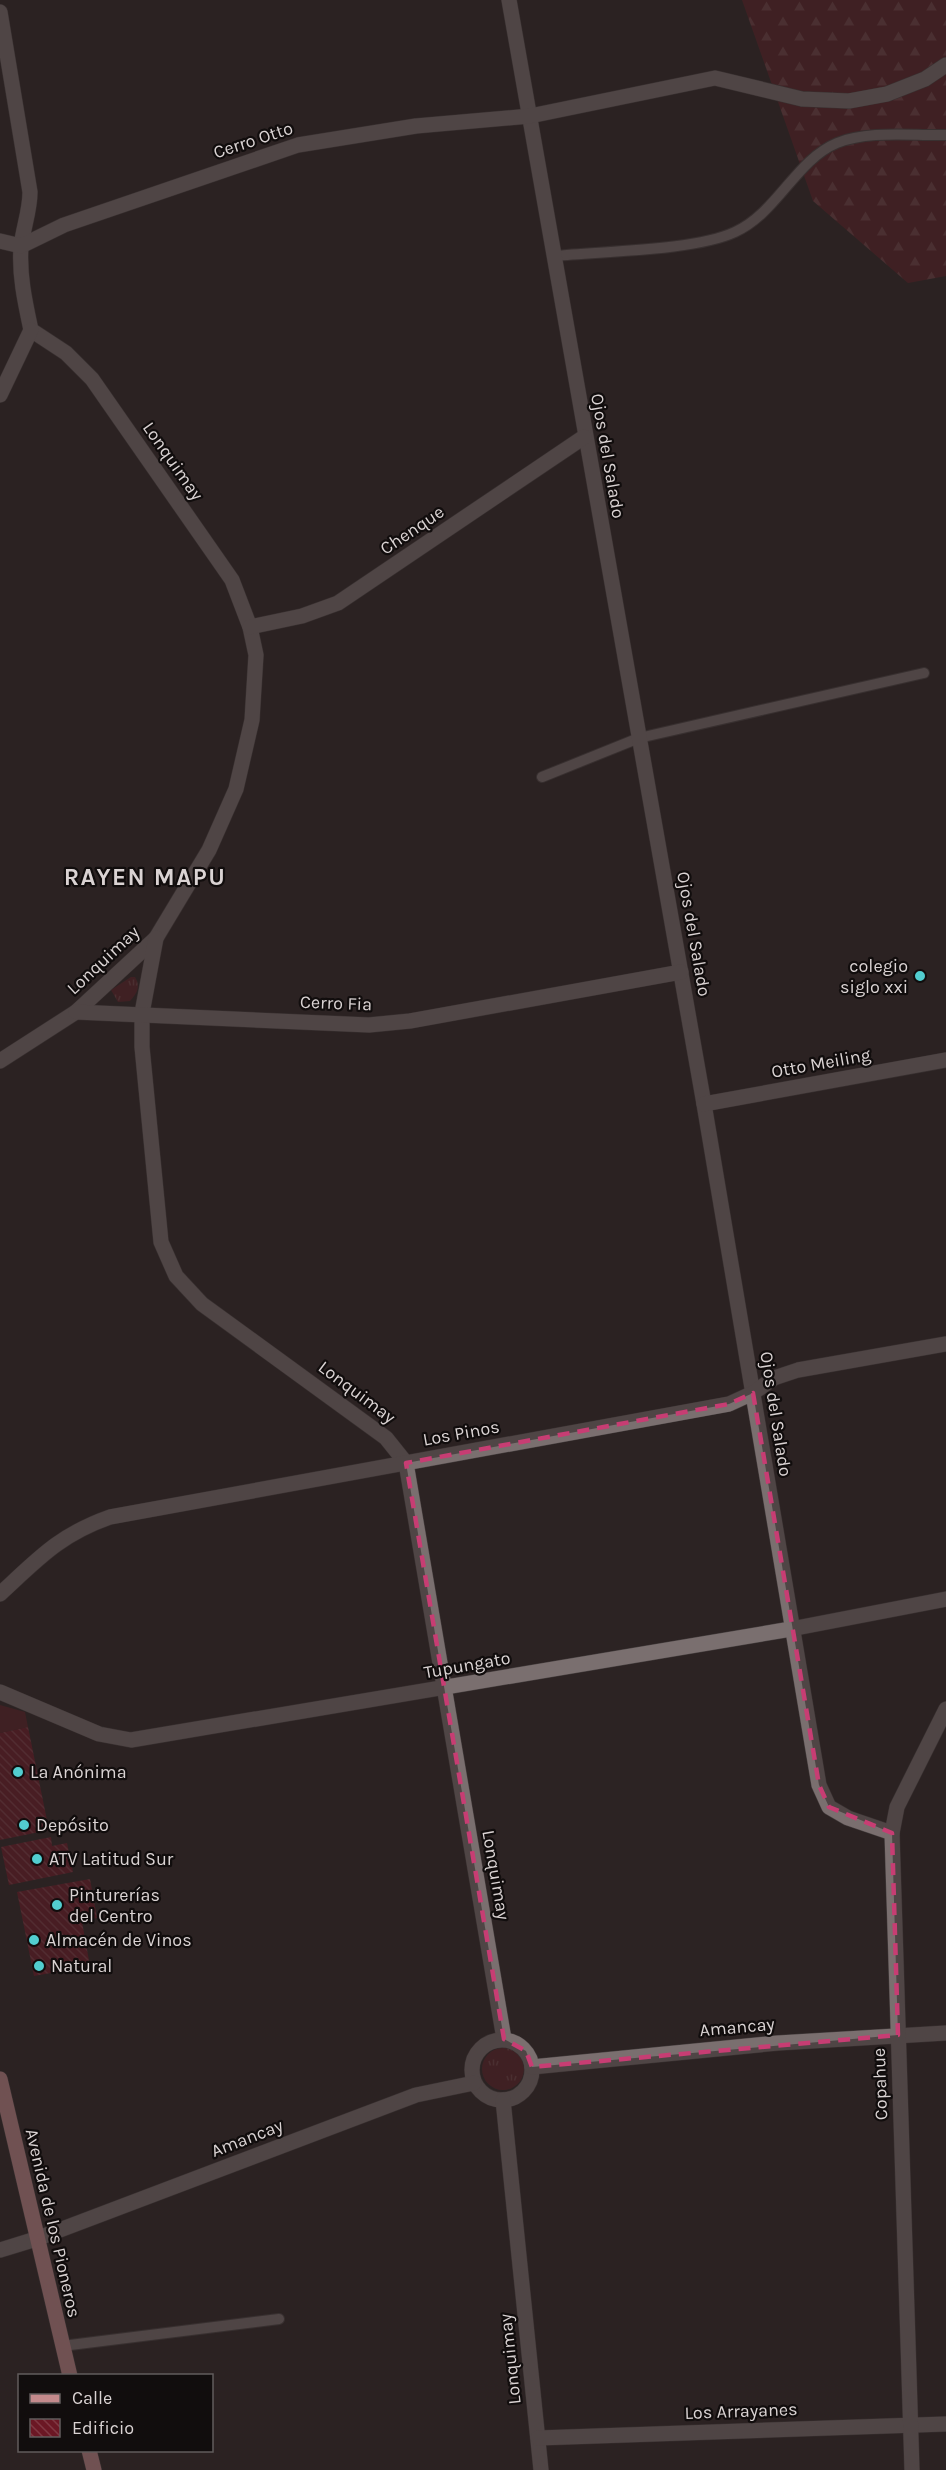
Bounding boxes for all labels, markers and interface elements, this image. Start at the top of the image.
street label: Cerro Otto [210,117,296,163]
street label: Ojos del Salado [586,392,630,520]
street label: Lonquimay [138,417,208,505]
street label: Chenque [376,501,448,559]
district label: RAYEN MAPU [64,863,226,891]
street label: Ojos del Salado [672,870,716,998]
street label: Lonquimay [62,920,144,999]
place label: colegio siglo xxi [840,955,908,998]
marker: colegio siglo xxi [913,969,927,983]
street label: Cerro Fia [300,991,372,1015]
street label: Otto Meiling [770,1043,872,1083]
street label: Ojos del Salado [755,1350,797,1478]
street label: Lonquimay [314,1356,400,1429]
street label: Los Pinos [421,1415,501,1451]
street label: Tupungato [422,1647,512,1683]
place label: La Anónima [30,1761,127,1783]
marker: La Anónima [11,1765,25,1779]
place label: Depósito [36,1814,109,1836]
marker: Depósito [17,1818,31,1832]
street label: Lonquimay [477,1828,515,1922]
place label: ATV Latitud Sur [49,1848,174,1870]
marker: ATV Latitud Sur [30,1852,44,1866]
place label: Pinturerías del Centro [69,1884,160,1927]
marker: Pinturerías del Centro [50,1898,64,1912]
place label: Almacén de Vinos [46,1929,192,1951]
marker: Almacén de Vinos [27,1933,41,1947]
place label: Natural [51,1955,112,1977]
marker: Natural [32,1959,46,1973]
street label: Amancay [698,2013,776,2041]
street label: Copahue [868,2047,892,2121]
street label: Amancay [208,2114,287,2162]
street label: Avenida de los Pioneros [21,2126,85,2320]
street label: Lonquimay [494,2312,526,2405]
legend [18,2374,213,2452]
text: Calle [72,2387,112,2409]
street label: Los Arrayanes [684,2398,798,2424]
text: Edificio [72,2417,134,2439]

